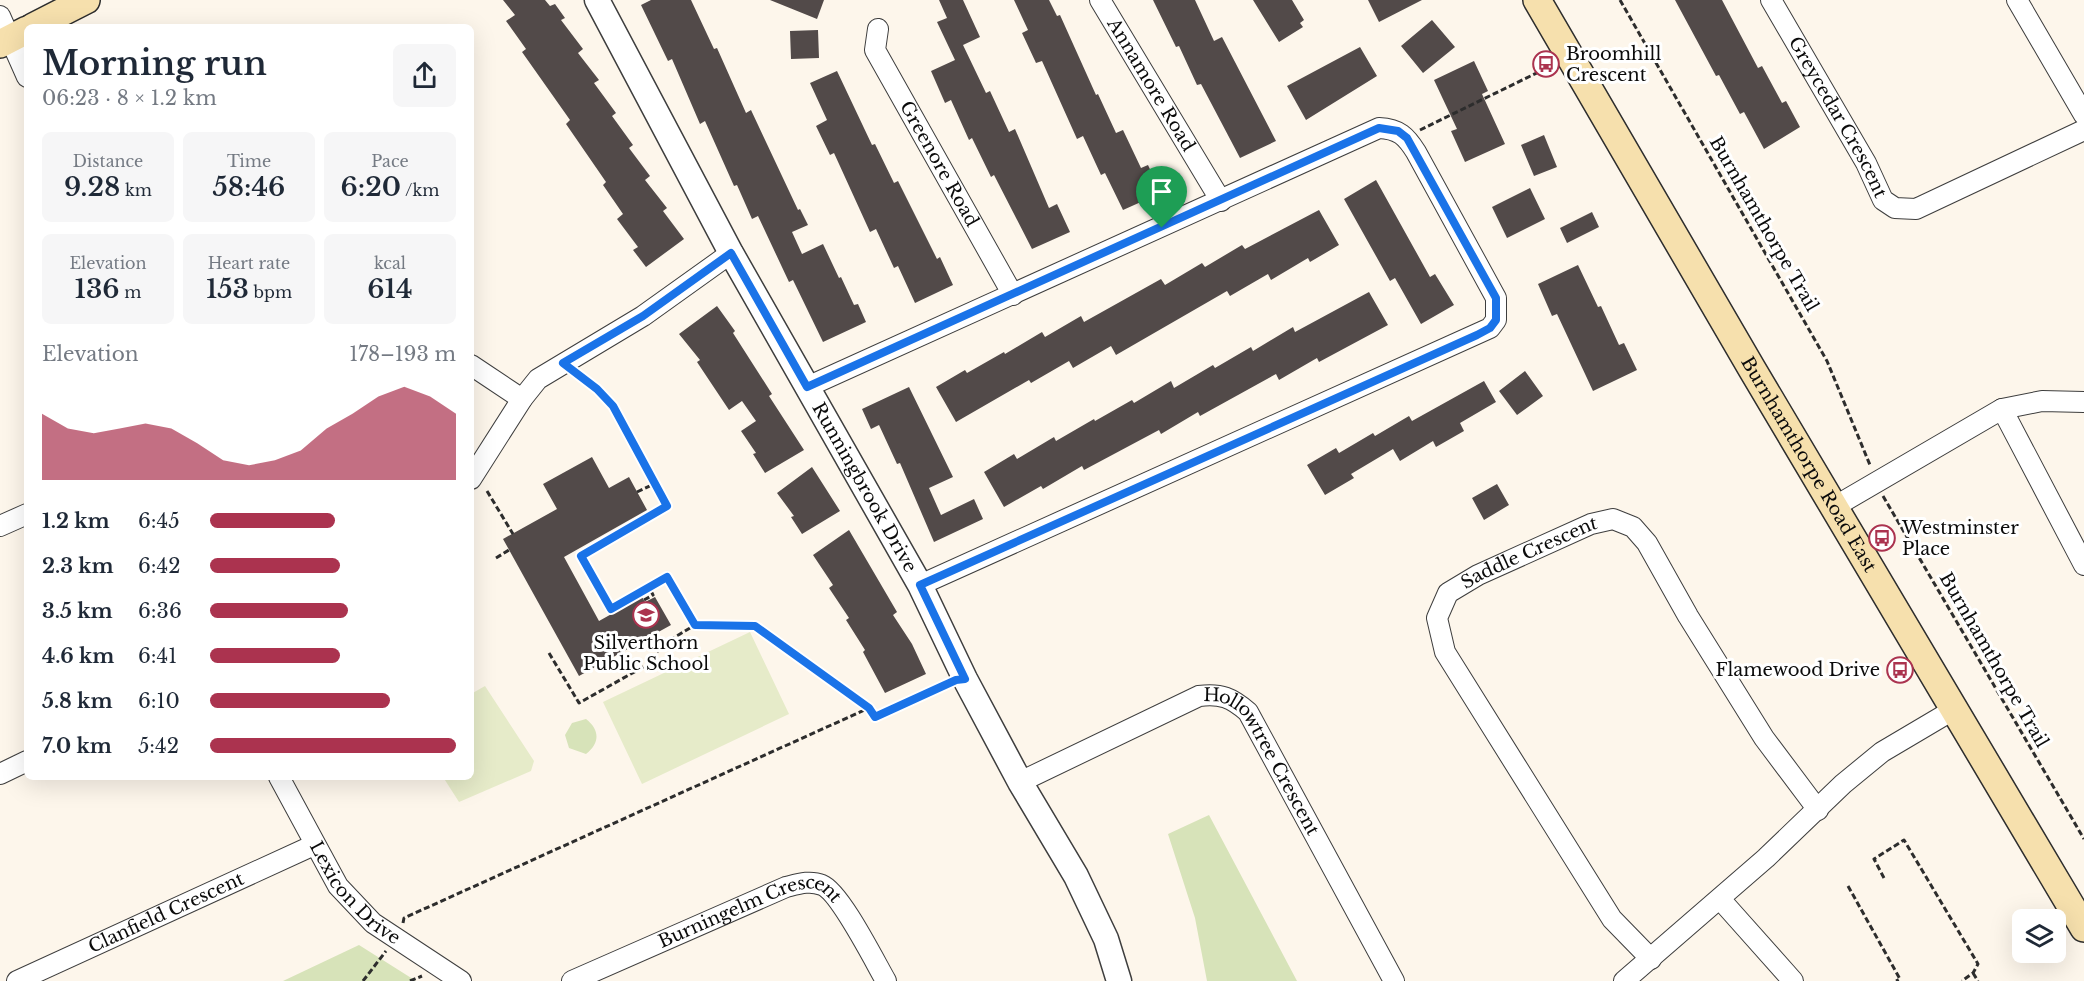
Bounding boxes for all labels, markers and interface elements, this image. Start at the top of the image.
street label: Annamore Road [1102,13,1200,155]
street label: Greycedar Crescent [1784,33,1892,201]
text: Morning run [42,43,267,84]
place label: Broomhill Crescent [1566,43,1661,86]
button: share [393,44,456,107]
bus stop icon: Broomhill Crescent [1531,49,1561,79]
text: 06:23 · 8 × 1.2 km [42,86,217,110]
street label: Greenore Road [895,97,983,231]
street label: Burnhamthorpe Trail [1705,132,1823,316]
text: Distance [73,151,143,171]
text: Time [227,151,271,171]
text: Pace [371,151,409,171]
pin [1136,166,1187,228]
text: 9.28 [64,171,120,203]
text: 58:46 [213,171,285,203]
text: 6:20 [341,171,401,203]
icon: arrive [1145,175,1178,208]
text: km [120,180,152,200]
text: /km [401,180,439,200]
text: Elevation [69,253,147,273]
text: Heart rate [208,253,290,273]
text: kcal [374,253,406,273]
text: 136 [75,273,120,305]
text: 153 [206,273,249,305]
text: 614 [367,273,413,305]
text: m [120,282,141,302]
text: bpm [249,282,292,302]
text: Elevation [42,342,139,366]
text: 178–193 m [349,342,456,366]
street label: Burnhamthorpe Road East [1736,353,1881,576]
street label: Runningbrook Drive [807,399,921,576]
text: 1.2 km [42,509,110,533]
text: 6:45 [138,509,180,533]
street label: Saddle Crescent [1457,512,1599,594]
place label: Westminster Place [1901,517,2019,560]
bus stop icon: Westminster Place [1867,523,1897,553]
text: 2.3 km [42,554,114,578]
text: 6:42 [138,554,181,578]
street label: Burnhamthorpe Trail [1935,568,2053,752]
text: 3.5 km [42,599,113,623]
text: 6:36 [138,599,182,623]
school or university icon: Silverthorn Public School [631,600,661,630]
place label: Silverthorn Public School [583,632,709,675]
text: 4.6 km [42,644,114,668]
text: 6:41 [138,644,177,668]
bus stop icon: Flamewood Drive [1885,655,1915,685]
place label: Flamewood Drive [1715,659,1880,681]
street label: Hollowtree Crescent [1203,684,1324,839]
text: 5.8 km [42,689,113,713]
text: 6:10 [138,689,180,713]
text: 7.0 km [42,734,112,758]
text: 5:42 [138,734,179,758]
street label: Lexicon Drive [305,837,405,949]
street label: Clanfield Crescent [85,868,247,958]
street label: Burningelm Crescent [655,872,847,953]
map controls [2012,909,2066,963]
button: layers [2012,909,2066,963]

